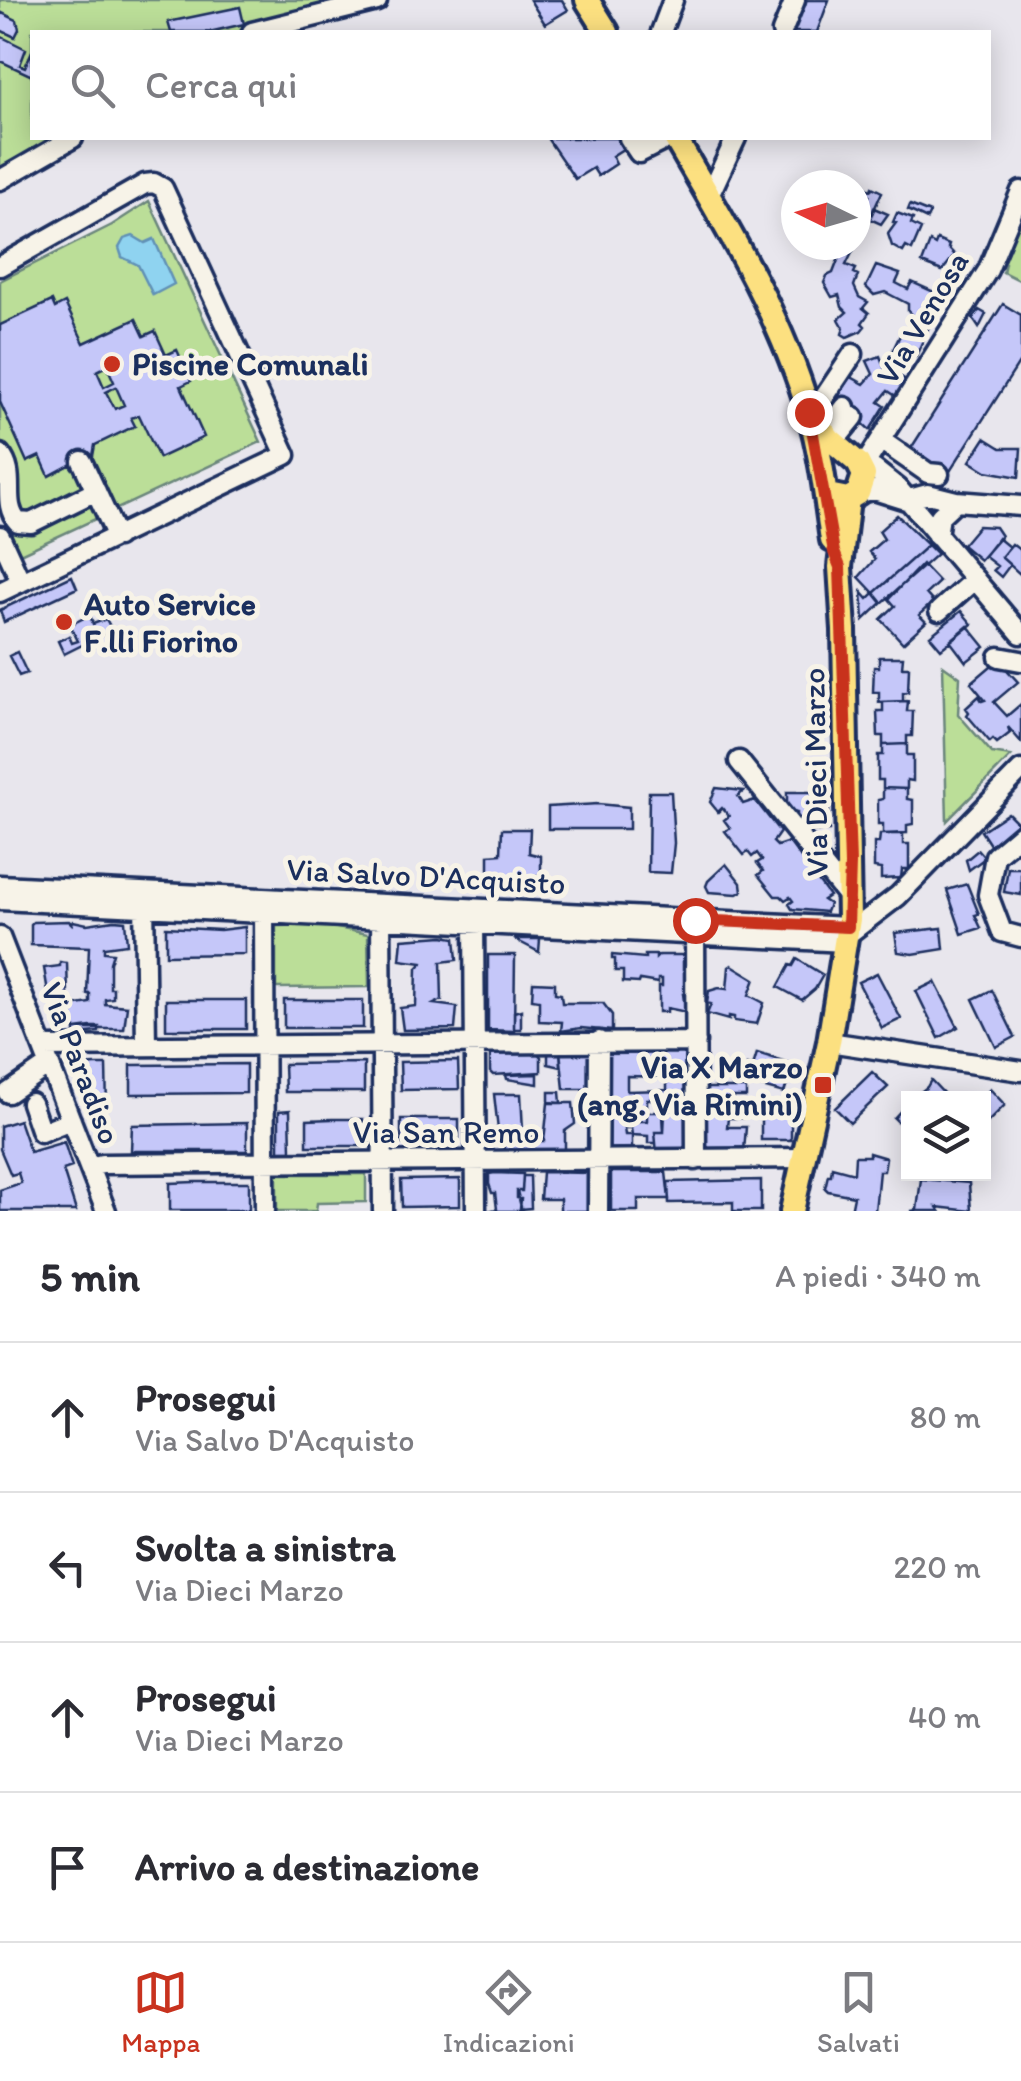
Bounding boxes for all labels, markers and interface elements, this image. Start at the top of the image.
search box [30,30,991,140]
icon: search [65,58,120,113]
text: Cerca qui [145,62,297,108]
north arrow [781,170,871,260]
street label: Via Venosa [867,244,977,391]
place label: Piscine Comunali [132,345,368,383]
marker: Piscine Comunali [101,353,123,375]
route end [787,390,833,436]
place label: Auto Service F.lli Fiorino [83,585,256,660]
marker: Auto Service F.lli Fiorino [53,611,75,633]
street label: Via Dieci Marzo [794,667,836,877]
street label: Via Salvo D'Acquisto [285,850,567,902]
route start [673,898,719,944]
street label: Via Paradiso [33,977,129,1149]
place label: Via X Marzo (ang. Via Rimini) [577,1048,803,1123]
marker: Via X Marzo (ang. Via Rimini) [812,1074,834,1096]
map controls [901,1091,991,1181]
button: layers [901,1091,991,1181]
street label: Via San Remo [353,1113,539,1151]
text: 5 min [40,1251,140,1302]
text: A piedi · 340 m [775,1257,981,1295]
text: Prosegui [135,1375,277,1421]
icon: ahead [40,1390,95,1445]
text: 80 m [910,1398,981,1436]
text: Via Salvo D'Acquisto [135,1421,414,1459]
text: Svolta a sinistra [135,1525,396,1571]
icon: left [40,1540,95,1595]
text: 220 m [894,1548,981,1586]
text: Via Dieci Marzo [135,1571,344,1609]
text: Prosegui [135,1675,277,1721]
icon: ahead [40,1690,95,1745]
text: 40 m [908,1698,981,1736]
text: Via Dieci Marzo [135,1721,344,1759]
icon: arrive [40,1840,95,1895]
text: Arrivo a destinazione [135,1844,479,1890]
tab: Mappa [121,1965,200,2059]
tab: Indicazioni [443,1965,575,2059]
tab: Salvati [817,1965,900,2059]

